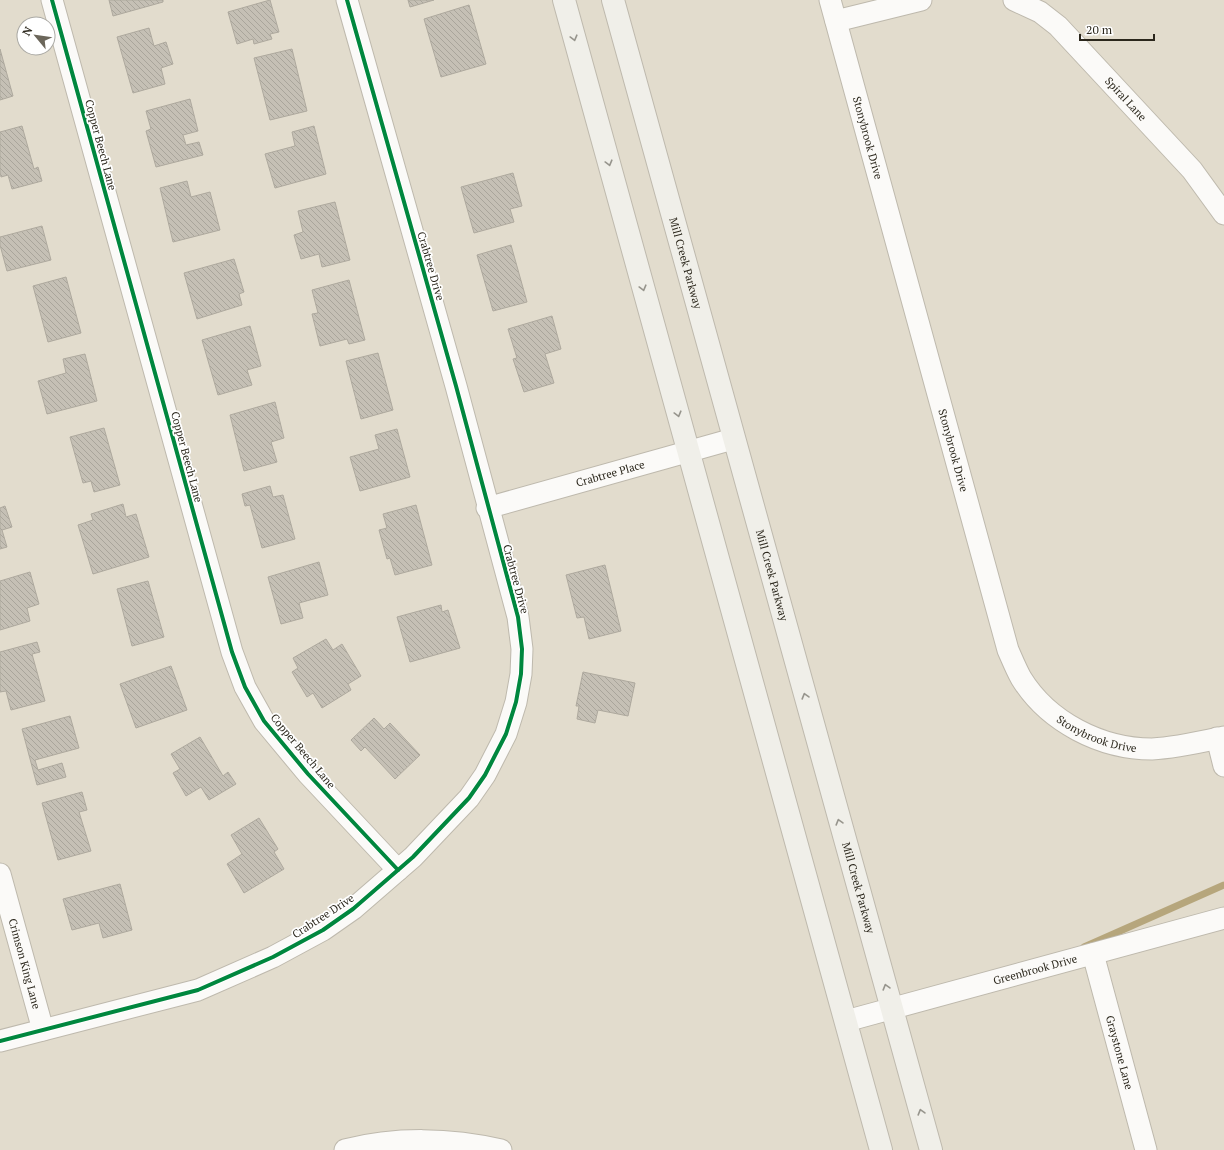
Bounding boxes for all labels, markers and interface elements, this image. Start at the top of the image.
north arrow [16,16,56,56]
scale bar [1080,16,1154,42]
text: 20 m [1086,22,1113,37]
text: N [19,24,36,38]
one-way arrow [569,34,578,41]
street label: Spiral Lane [1102,74,1150,124]
street label: Stonybrook Drive [850,95,886,181]
street label: Copper Beech Lane [82,98,120,192]
one-way arrow [604,159,613,166]
street label: Mill Creek Parkway [666,216,705,311]
street label: Crabtree Drive [414,230,448,303]
one-way arrow [638,284,647,291]
street label: Stonybrook Drive [935,407,971,494]
street label: Copper Beech Lane [168,410,206,504]
one-way arrow [673,410,682,417]
street label: Crabtree Place [574,457,647,490]
street label: Mill Creek Parkway [753,528,792,623]
street label: Crabtree Drive [500,543,532,616]
one-way arrow [801,693,809,700]
street label: Copper Beech Lane [268,711,339,792]
street label: Stonybrook Drive [1054,712,1138,755]
one-way arrow [836,818,844,825]
street label: Mill Creek Parkway [839,840,878,935]
street label: Crabtree Drive [289,891,357,941]
street label: Crimson King Lane [6,917,44,1011]
street label: Greenbrook Drive [992,951,1079,988]
one-way arrow [882,984,891,991]
street label: Graystone Lane [1103,1014,1136,1092]
one-way arrow [917,1109,925,1116]

